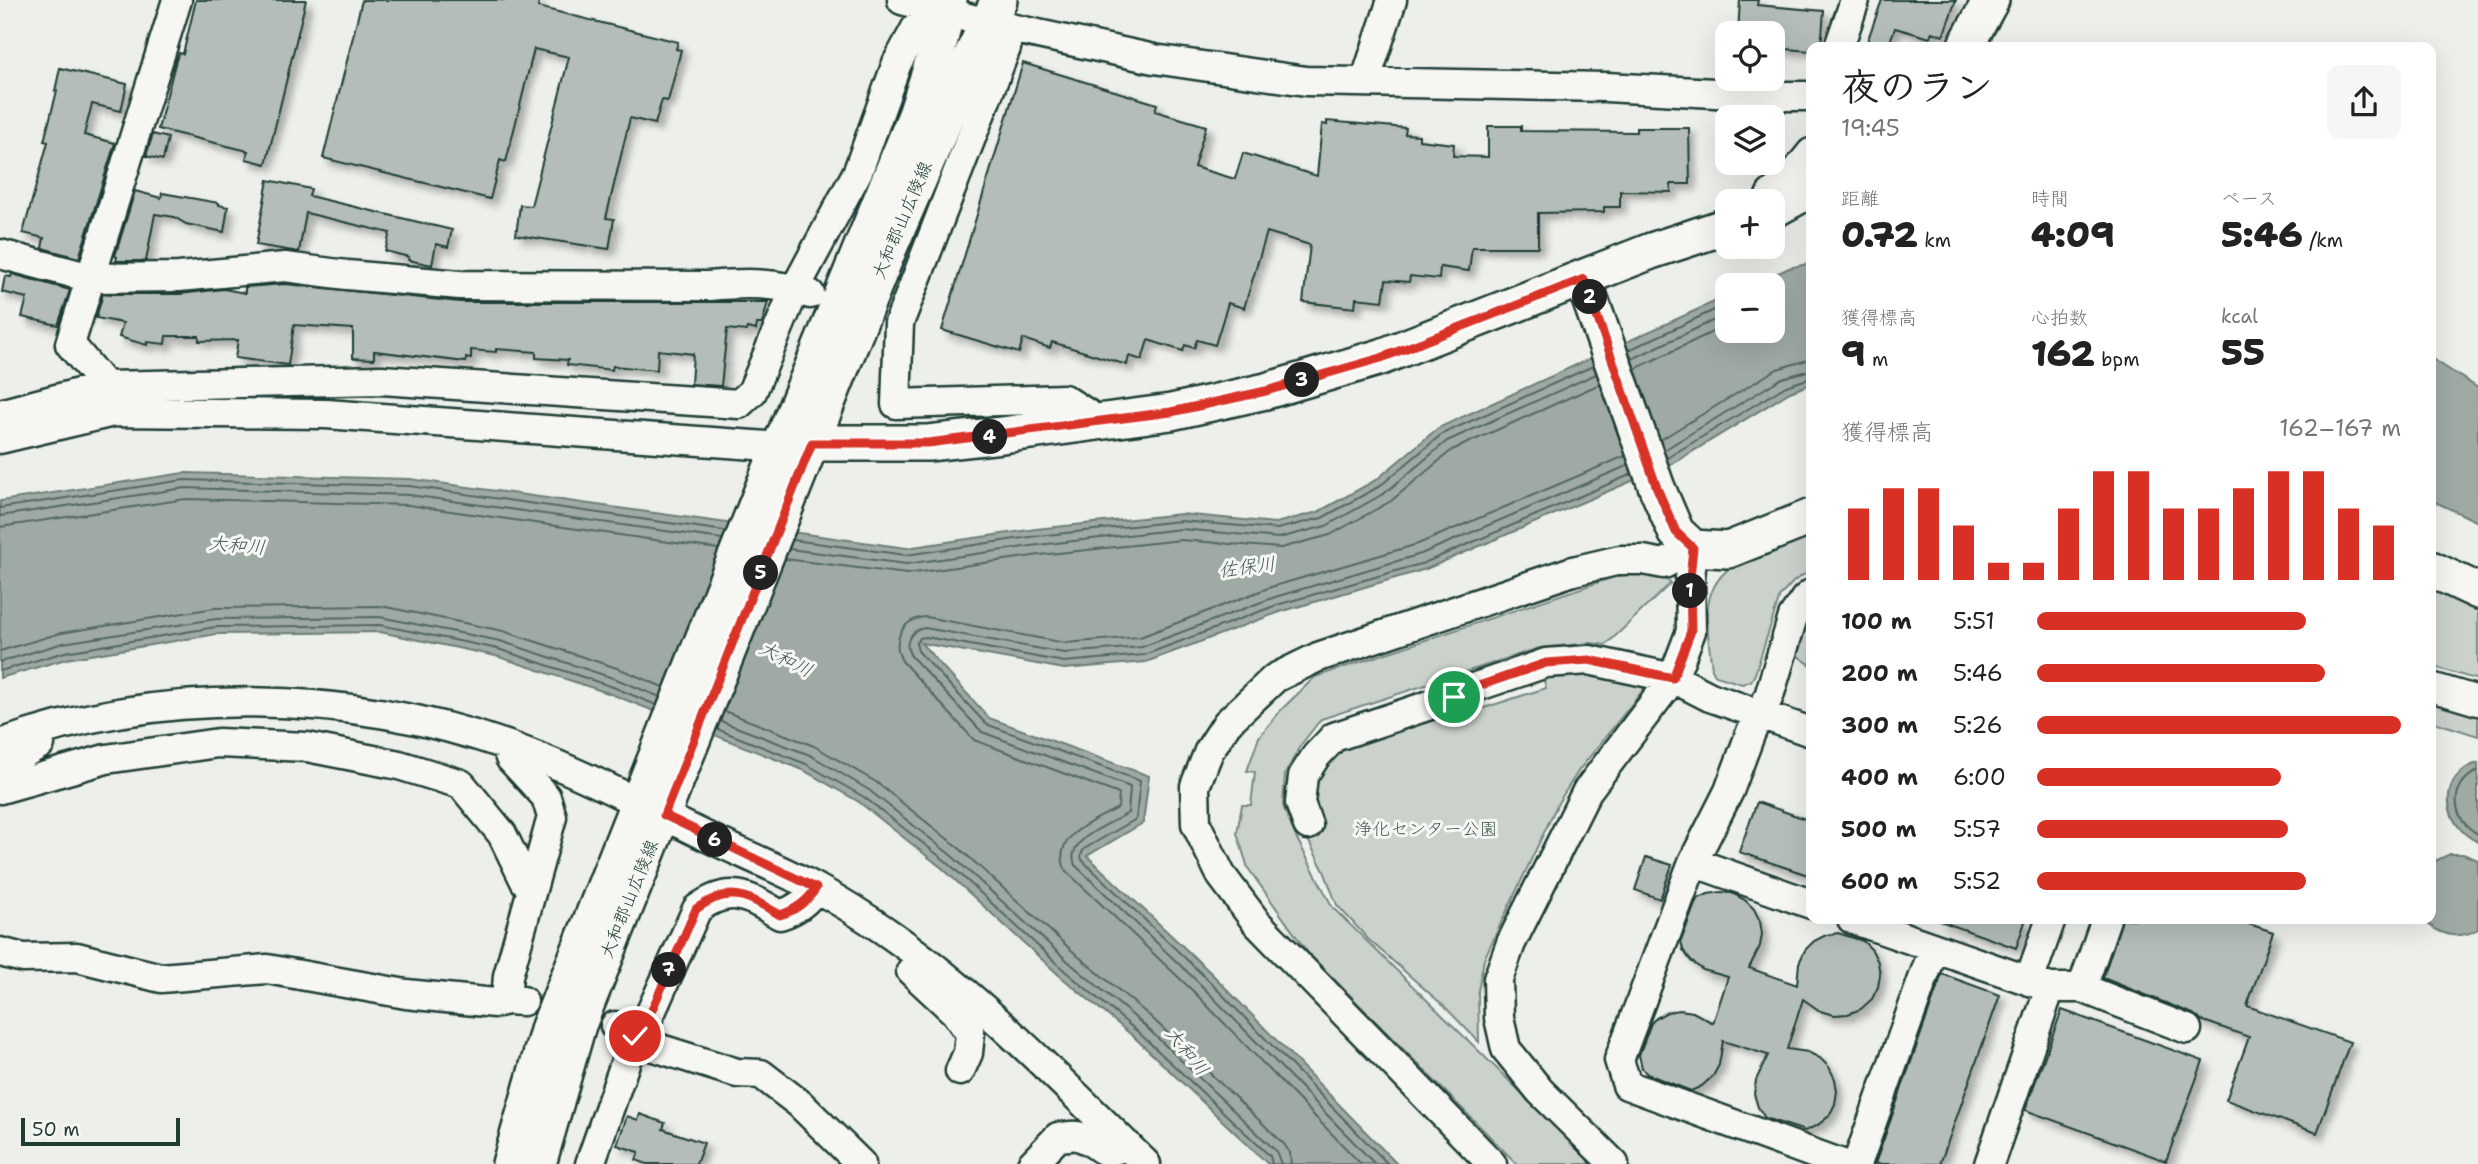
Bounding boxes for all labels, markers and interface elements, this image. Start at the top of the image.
map controls [1715,21,1785,343]
button: locate [1715,21,1785,91]
text: 夜のラン [1841,61,1993,112]
button: share [2327,65,2401,139]
button: layers [1715,105,1785,175]
text: 19:45 [1841,113,1900,143]
street label: 大和郡山広陵線 [866,157,938,283]
text: 距離 [1841,186,1879,211]
text: 時間 [2031,186,2069,211]
text: ペース [2221,186,2277,211]
button: + [1715,189,1785,259]
text: 0.72 [1841,211,1918,258]
text: 4:09 [2031,211,2115,258]
text: 5:46 [2221,211,2303,258]
text: km [1918,228,1951,253]
text: /km [2303,228,2343,253]
button: − [1715,273,1785,343]
pin: 2 [1572,280,1608,314]
text: 2 [1583,284,1596,309]
text: kcal [2221,304,2258,329]
text: 獲得標高 [1841,305,1917,330]
text: 心拍数 [2031,305,2088,330]
text: 55 [2221,329,2265,376]
text: 9 [1841,330,1866,377]
text: 162 [2031,330,2095,377]
text: m [1866,347,1888,372]
text: bpm [2095,347,2140,372]
pin: 3 [1284,362,1320,398]
text: 3 [1295,367,1308,392]
text: 162–167 m [2279,413,2401,443]
text: 獲得標高 [1841,417,1933,447]
pin: 4 [972,420,1007,454]
text: 4 [983,424,996,449]
water label: 大和川 [208,530,266,560]
water label: 佐保川 [1217,551,1277,583]
pin: 5 [744,556,778,590]
text: 5 [755,560,766,585]
pin: 1 [1672,574,1708,608]
text: 1 [1685,578,1694,603]
text: 100 m [1841,606,1912,636]
text: 5:51 [1953,606,1995,636]
water label: 大和川 [755,635,817,683]
text: 200 m [1841,658,1918,688]
text: 5:46 [1953,658,2003,688]
pin [1424,667,1484,727]
icon: arrive [1435,678,1473,716]
text: 300 m [1841,710,1918,740]
text: 5:26 [1953,710,2003,740]
text: 400 m [1841,762,1918,792]
text: 6:00 [1953,762,2006,792]
text: 500 m [1841,814,1916,844]
text: 5:57 [1953,814,2001,844]
park label: 浄化センター公園 [1354,817,1498,841]
pin: 6 [698,822,732,858]
text: 6 [708,827,721,852]
street label: 大和郡山広陵線 [594,836,664,962]
text: 600 m [1841,866,1918,896]
text: 5:52 [1953,866,2001,896]
pin: 7 [652,953,686,988]
text: 7 [662,957,675,982]
pin [605,1006,665,1066]
icon: check [616,1017,654,1055]
water label: 大和川 [1159,1021,1215,1081]
scale bar [21,1115,180,1147]
text: 50 m [32,1117,80,1142]

